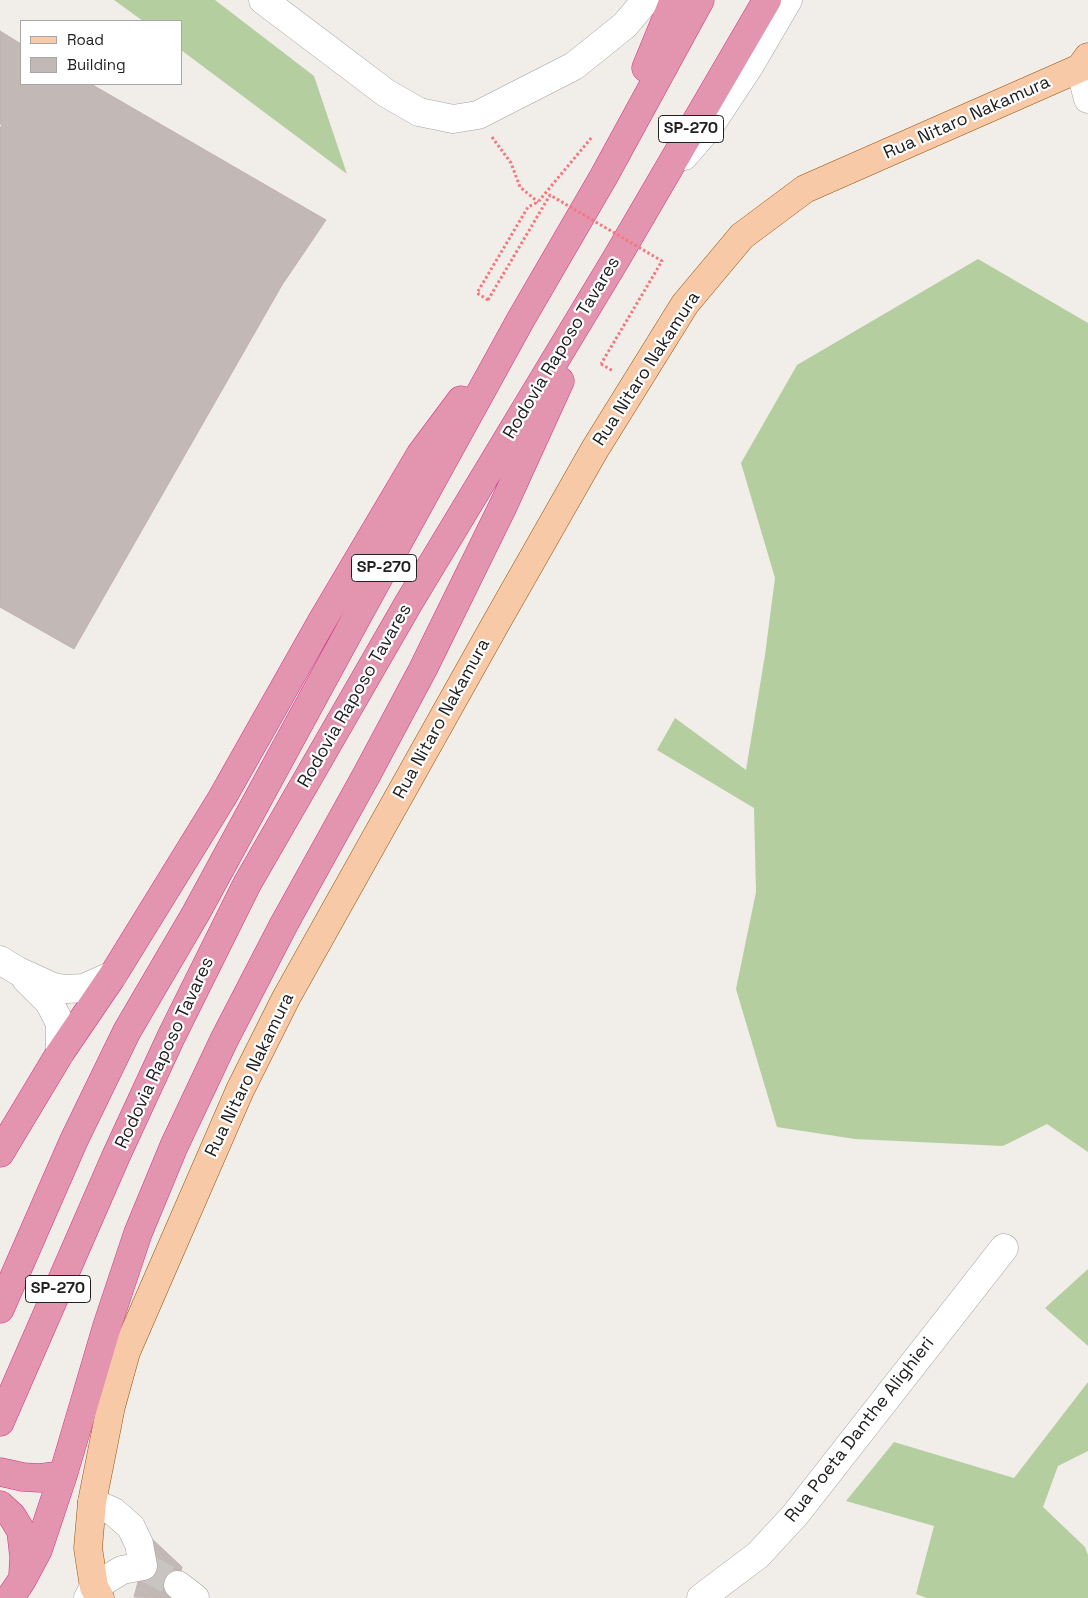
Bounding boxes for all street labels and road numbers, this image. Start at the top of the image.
street label: Rua Nitaro Nakamura [880,72,1054,164]
road number: SP-270 [658,116,724,142]
street label: Rodovia Raposo Tavares [499,253,625,443]
street label: Rua Nitaro Nakamura [589,288,705,450]
road number: SP-270 [352,554,416,582]
street label: Rodovia Raposo Tavares [293,600,417,792]
street label: Rua Nitaro Nakamura [389,635,495,803]
street label: Rodovia Raposo Tavares [111,954,219,1152]
street label: Rua Nitaro Nakamura [201,989,299,1161]
road number: SP-270 [26,1276,90,1302]
street label: Rua Poeta Danthe Alighieri [781,1333,939,1527]

